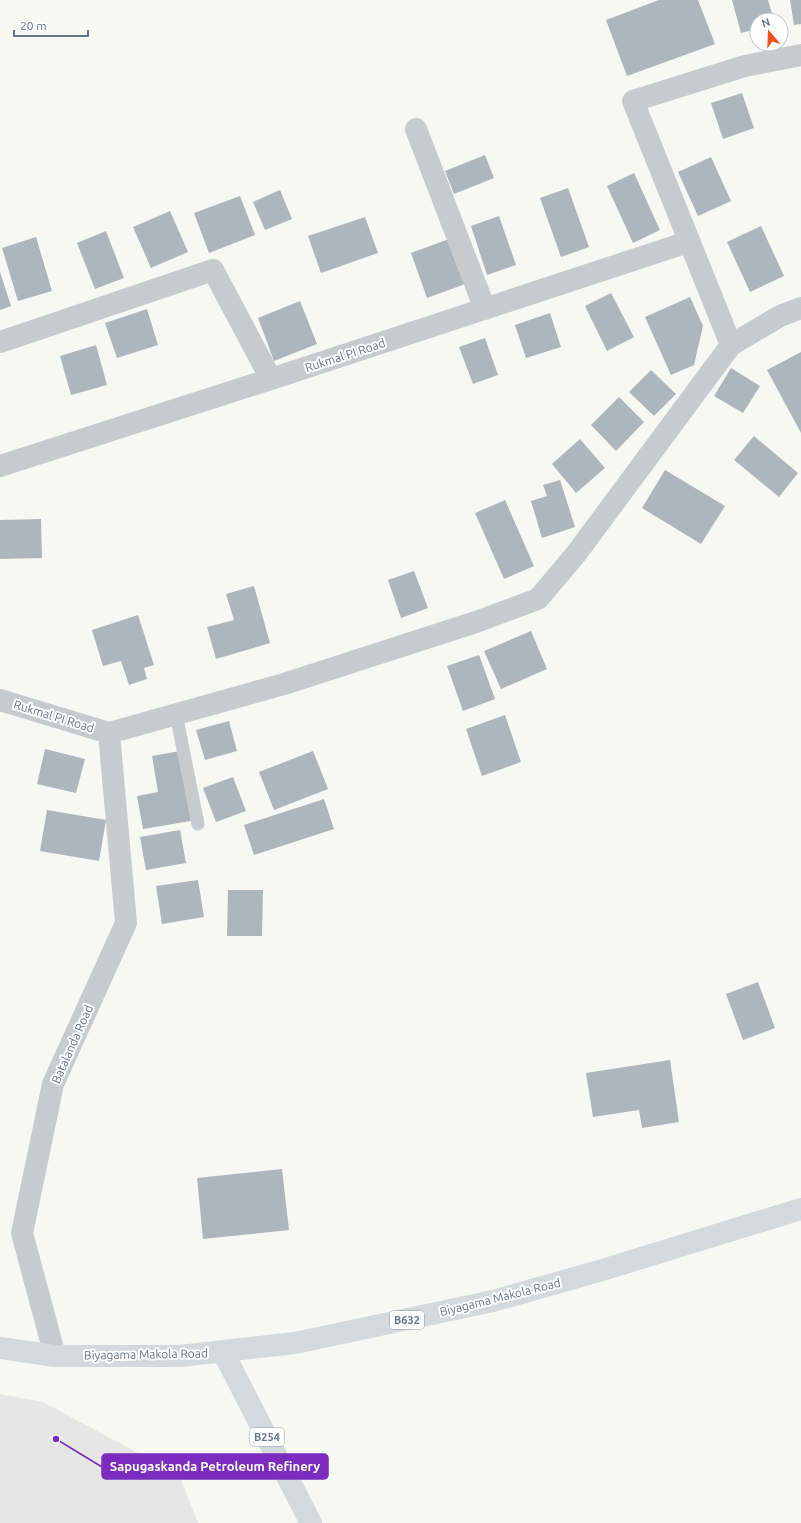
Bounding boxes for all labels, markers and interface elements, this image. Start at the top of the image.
scale bar [14,12,88,38]
north arrow [749,12,789,52]
text: N [760,16,772,30]
text: 20 m [20,19,47,32]
street label: Rukmal PI Road [303,336,387,374]
street label: Rukmal PI Road [12,698,96,734]
street label: Batalanda Road [49,1003,95,1085]
street label: Biyagama Makola Road [438,1276,562,1318]
road number: B632 [390,1311,424,1329]
street label: Biyagama Makola Road [84,1346,208,1362]
road number: B254 [250,1428,284,1446]
callout: Sapugaskanda Petroleum Refinery [102,1454,328,1479]
text: Sapugaskanda Petroleum Refinery [110,1459,320,1473]

